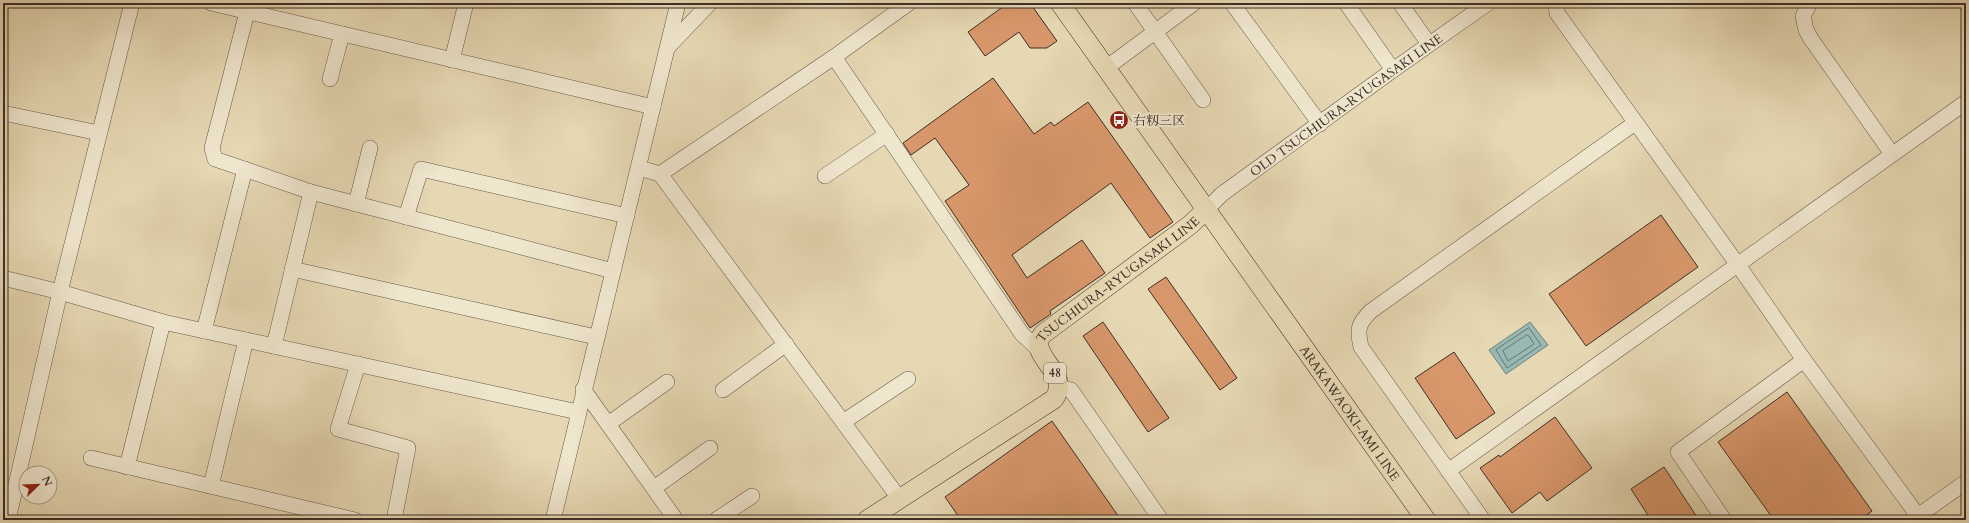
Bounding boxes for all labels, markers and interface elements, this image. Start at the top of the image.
street label: OLD TSUCHIURA-RYUGASAKI LINE [1246,30,1446,181]
bus stop icon: 右籾三区 [1108,109,1130,131]
place label: 右籾三区 [1133,112,1185,130]
street label: TSUCHIURA-RYUGASAKI LINE [1032,213,1204,346]
street label: ARAKAWAOKI-AMI LINE [1295,342,1403,485]
road number: 48 [1044,363,1066,383]
north arrow [18,465,58,505]
text: N [38,474,56,489]

